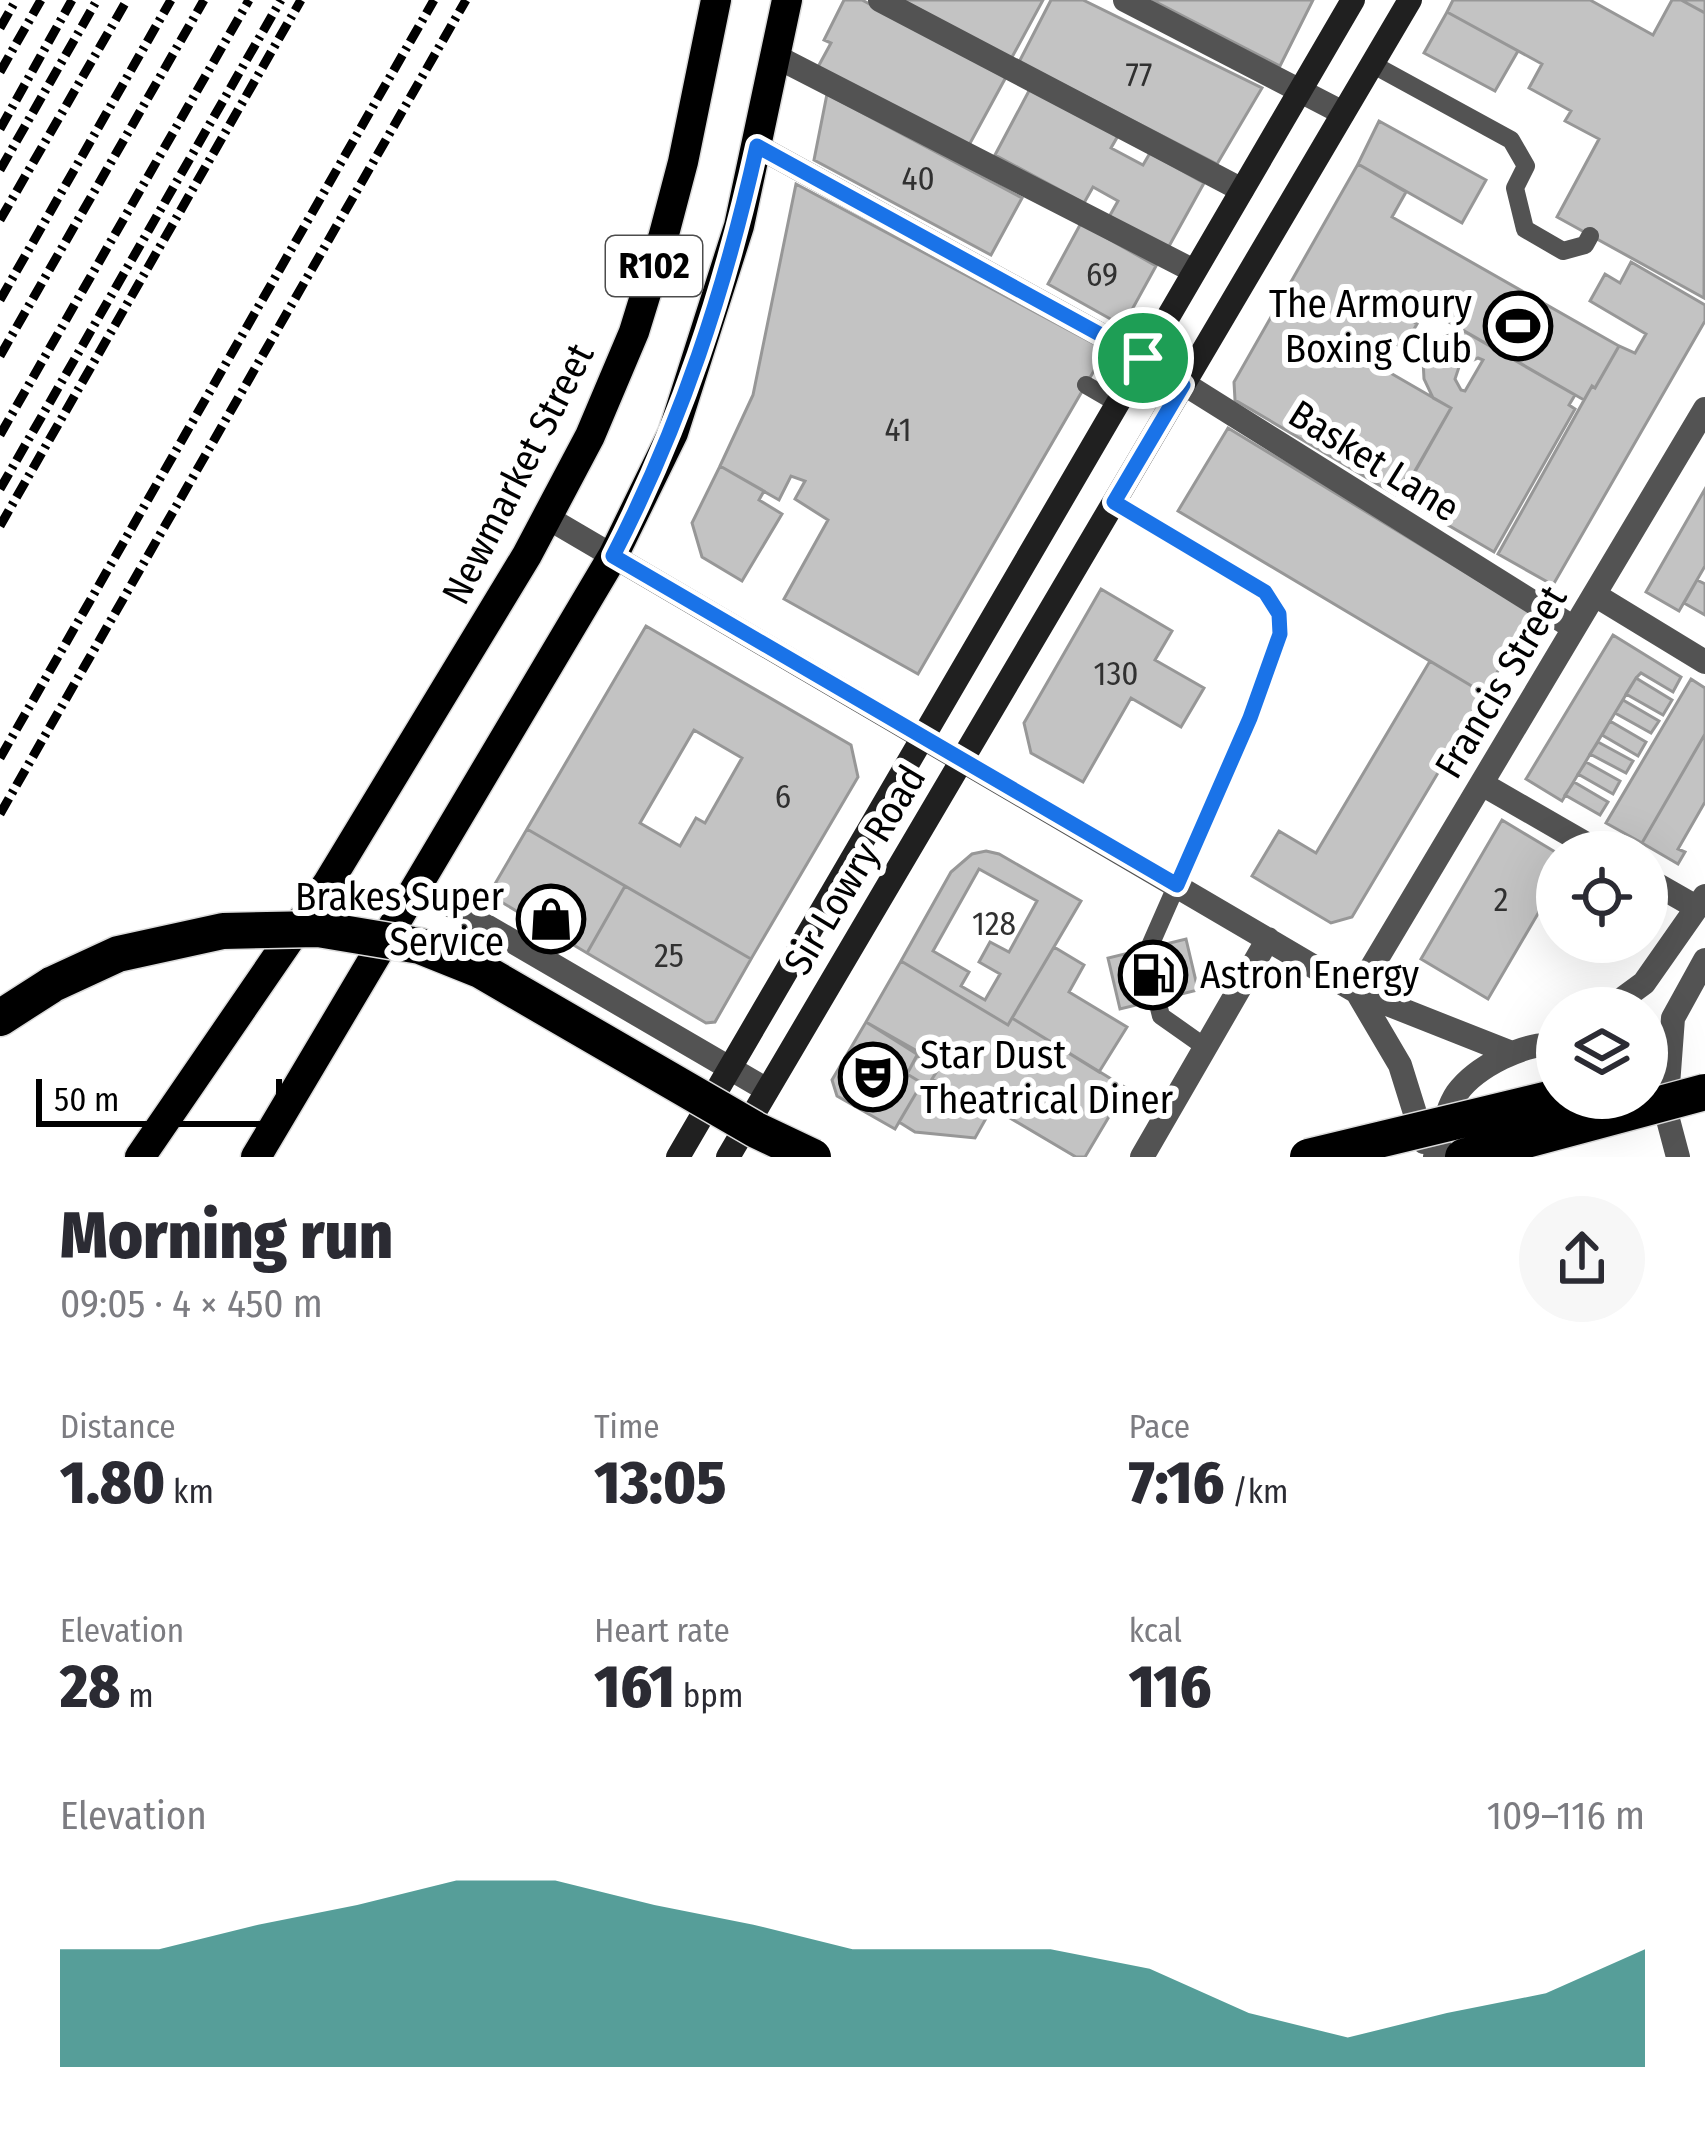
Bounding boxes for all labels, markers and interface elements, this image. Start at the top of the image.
house number: 77 [1126,55,1152,95]
house number: 40 [901,159,935,199]
road number: R102 [606,236,702,296]
house number: 69 [1086,255,1118,295]
place label: The Armoury Boxing Club [1269,281,1473,372]
sports icon: The Armoury Boxing Club [1483,291,1553,361]
pin [1092,307,1194,409]
icon: arrive [1110,325,1176,391]
street label: Newmarket Street [433,336,604,612]
street label: Basket Lane [1280,391,1468,531]
house number: 41 [884,410,912,450]
street label: Francis Street [1426,577,1576,786]
house number: 130 [1094,654,1138,694]
street label: Sir Lowry Road [775,757,935,983]
house number: 6 [775,777,791,817]
map controls [1536,831,1668,1119]
button: locate [1536,831,1668,963]
place label: Brakes Super Service [295,874,504,965]
house number: 2 [1494,880,1508,920]
shop icon: Brakes Super Service [516,884,586,954]
house number: 128 [972,904,1016,944]
house number: 25 [654,936,684,976]
fuel station icon: Astron Energy [1118,940,1188,1010]
place label: Astron Energy [1200,952,1420,998]
button: layers [1536,987,1668,1119]
place label: Star Dust Theatrical Diner [920,1032,1174,1123]
theatre icon: Star Dust Theatrical Diner [838,1042,908,1112]
scale bar [36,1073,282,1126]
text: 50 m [54,1080,119,1120]
text: Morning run [60,1196,393,1275]
button: share [1519,1196,1645,1322]
text: 09:05 · 4 × 450 m [60,1281,323,1327]
text: Distance [60,1407,176,1447]
text: Time [594,1407,660,1447]
text: Pace [1129,1407,1190,1447]
text: 1.80 [60,1447,165,1519]
text: 13:05 [594,1447,726,1519]
text: 7:16 [1129,1447,1224,1519]
text: km [165,1472,214,1512]
text: /km [1224,1472,1288,1512]
text: Elevation [60,1611,184,1651]
text: Heart rate [594,1611,730,1651]
text: kcal [1129,1611,1182,1651]
text: 28 [60,1651,120,1723]
text: 161 [594,1651,675,1723]
text: 116 [1129,1651,1211,1723]
text: m [120,1676,154,1716]
text: bpm [675,1676,743,1716]
text: Elevation [60,1793,207,1839]
text: 109–116 m [1487,1793,1645,1839]

